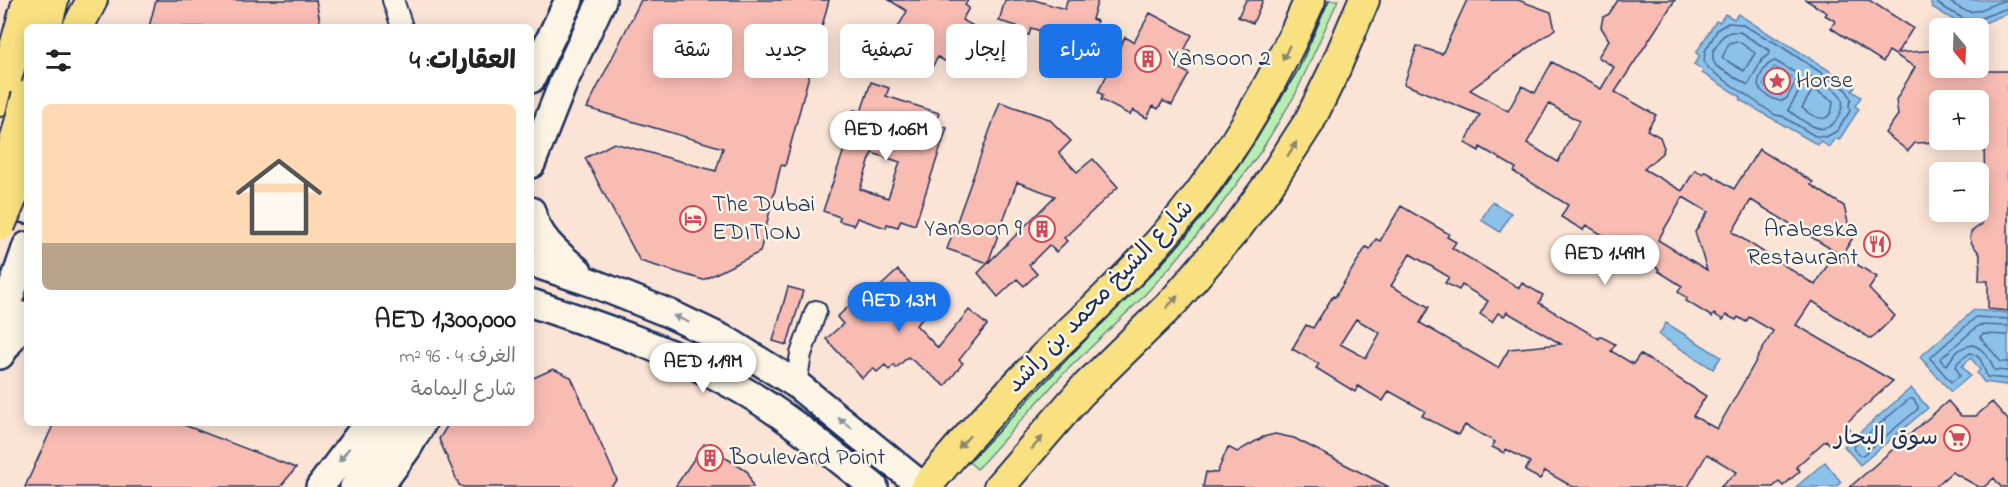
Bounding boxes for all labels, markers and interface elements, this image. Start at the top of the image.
north arrow [1929,18,1989,78]
map controls [1929,18,1989,222]
chip: شقة [653,24,732,78]
chip: جديد [744,24,828,78]
chip: تصفية [840,24,934,78]
chip: إيجار [946,24,1027,78]
chip: شراء [1039,24,1122,78]
place label: Yansoon 2 [1168,42,1271,77]
text: العقارات: 4 [409,43,516,81]
icon: filters [42,44,75,77]
building icon: Yansoon 2 [1133,44,1163,74]
one-way arrow [1281,45,1290,62]
place label: Horse [1796,64,1853,99]
place icon: Horse [1762,66,1792,96]
button: + [1929,90,1989,150]
pin: AED 1.06M [817,111,955,162]
text: AED 1.06M [844,116,928,145]
one-way arrow [1286,141,1297,157]
icon: home [225,143,333,251]
button: − [1929,162,1989,222]
place label: The Dubai EDITION [712,188,815,251]
street label: شارع الشيخ محمد بن راشد [999,192,1203,402]
hotel icon: The Dubai EDITION [678,204,708,234]
place label: Yansoon 9 [924,212,1023,247]
place label: Arabeska Restaurant [1747,213,1858,276]
building icon: Yansoon 9 [1027,214,1057,244]
restaurant icon: Arabeska Restaurant [1862,229,1892,259]
pin: AED 1.49M [1536,235,1674,286]
text: AED 1.49M [1565,240,1645,269]
pin: AED 1.3M [837,282,961,333]
text: AED 1.3M [862,287,936,316]
one-way arrow [1165,295,1179,310]
text: AED 1,300,000 [375,302,516,340]
one-way arrow [672,314,690,324]
text: الغرف: 4 · 96 m² [399,343,516,372]
pin: AED 1.19M [634,343,772,394]
text: AED 1.19M [663,348,743,377]
text: شارع اليمامة [411,376,516,405]
one-way arrow [837,417,853,430]
place label: سوق البحار [1832,421,1938,456]
supermarket icon: سوق البحار [1942,423,1972,453]
one-way arrow [957,434,971,449]
one-way arrow [1030,435,1043,451]
place label: Boulevard Point [729,441,885,476]
building icon: Boulevard Point [695,443,725,473]
one-way arrow [339,448,351,463]

